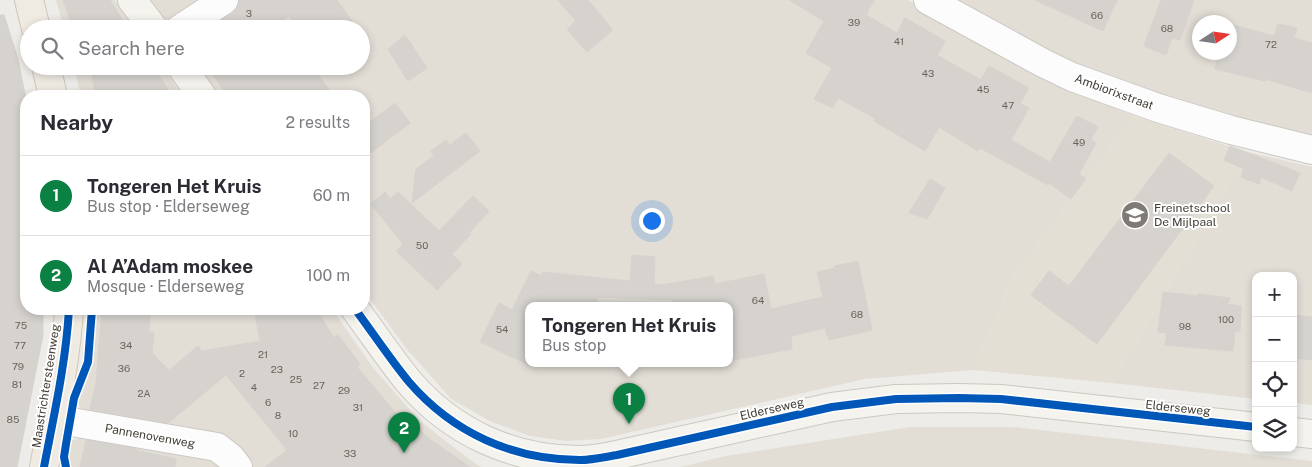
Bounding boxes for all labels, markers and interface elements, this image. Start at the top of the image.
house number: 3 [246,7,252,19]
house number: 66 [1091,9,1103,21]
north arrow [1192,15,1237,60]
house number: 39 [848,16,860,28]
search box [20,20,370,75]
house number: 68 [1161,22,1173,34]
icon: search [38,34,66,62]
house number: 41 [894,35,904,47]
text: Search here [78,37,185,59]
house number: 72 [1265,38,1277,50]
house number: 43 [922,67,934,79]
street label: Ambiorixstraat [1073,71,1156,113]
house number: 45 [977,83,989,95]
house number: 47 [1002,99,1014,111]
text: Nearby [40,110,113,135]
text: 2 results [285,113,350,132]
house number: 49 [1073,136,1085,148]
text: Tongeren Het Kruis [87,175,262,197]
text: 1 [53,186,59,205]
text: 60 m [313,186,350,205]
text: Bus stop · Elderseweg [87,197,250,216]
school or university icon: Freinetschool De Mijlpaal [1120,200,1150,230]
place label: Freinetschool De Mijlpaal [1154,201,1231,229]
your location [639,208,665,234]
house number: 50 [416,239,428,251]
text: Al A’Adam moskee [87,255,253,277]
text: 2 [51,266,61,285]
text: 100 m [306,266,350,285]
map controls [1252,272,1297,452]
button: + [1252,272,1297,317]
text: Mosque · Elderseweg [87,277,245,296]
house number: 64 [752,294,764,306]
popup [525,302,733,367]
house number: 68 [851,308,863,320]
house number: 100 [1218,313,1234,325]
text: Tongeren Het Kruis [542,314,716,336]
button: − [1252,317,1297,362]
house number: 75 [15,319,27,331]
house number: 98 [1179,320,1191,332]
street label: Maastrichtersteenweg [29,323,63,449]
house number: 54 [496,323,508,335]
text: Bus stop [542,336,606,355]
house number: 77 [14,339,26,351]
house number: 34 [120,339,132,351]
house number: 21 [258,348,268,360]
house number: 79 [12,360,24,372]
house number: 36 [118,362,130,374]
button: locate [1252,362,1297,407]
house number: 23 [271,363,283,375]
house number: 2 [239,367,245,379]
house number: 25 [290,373,302,385]
house number: 81 [12,378,22,390]
house number: 27 [313,379,325,391]
house number: 4 [251,381,257,393]
pin: 1 [613,383,645,424]
house number: 29 [338,384,350,396]
house number: 2A [137,387,151,399]
street label: Elderseweg [739,395,805,423]
house number: 6 [265,396,271,408]
street label: Elderseweg [1145,398,1211,418]
house number: 31 [353,401,363,413]
button: layers [1252,407,1297,452]
house number: 8 [275,409,281,421]
pin: 2 [388,412,420,453]
house number: 85 [7,413,19,425]
street label: Pannenovenweg [104,421,196,451]
house number: 10 [288,427,298,439]
house number: 33 [344,447,356,459]

